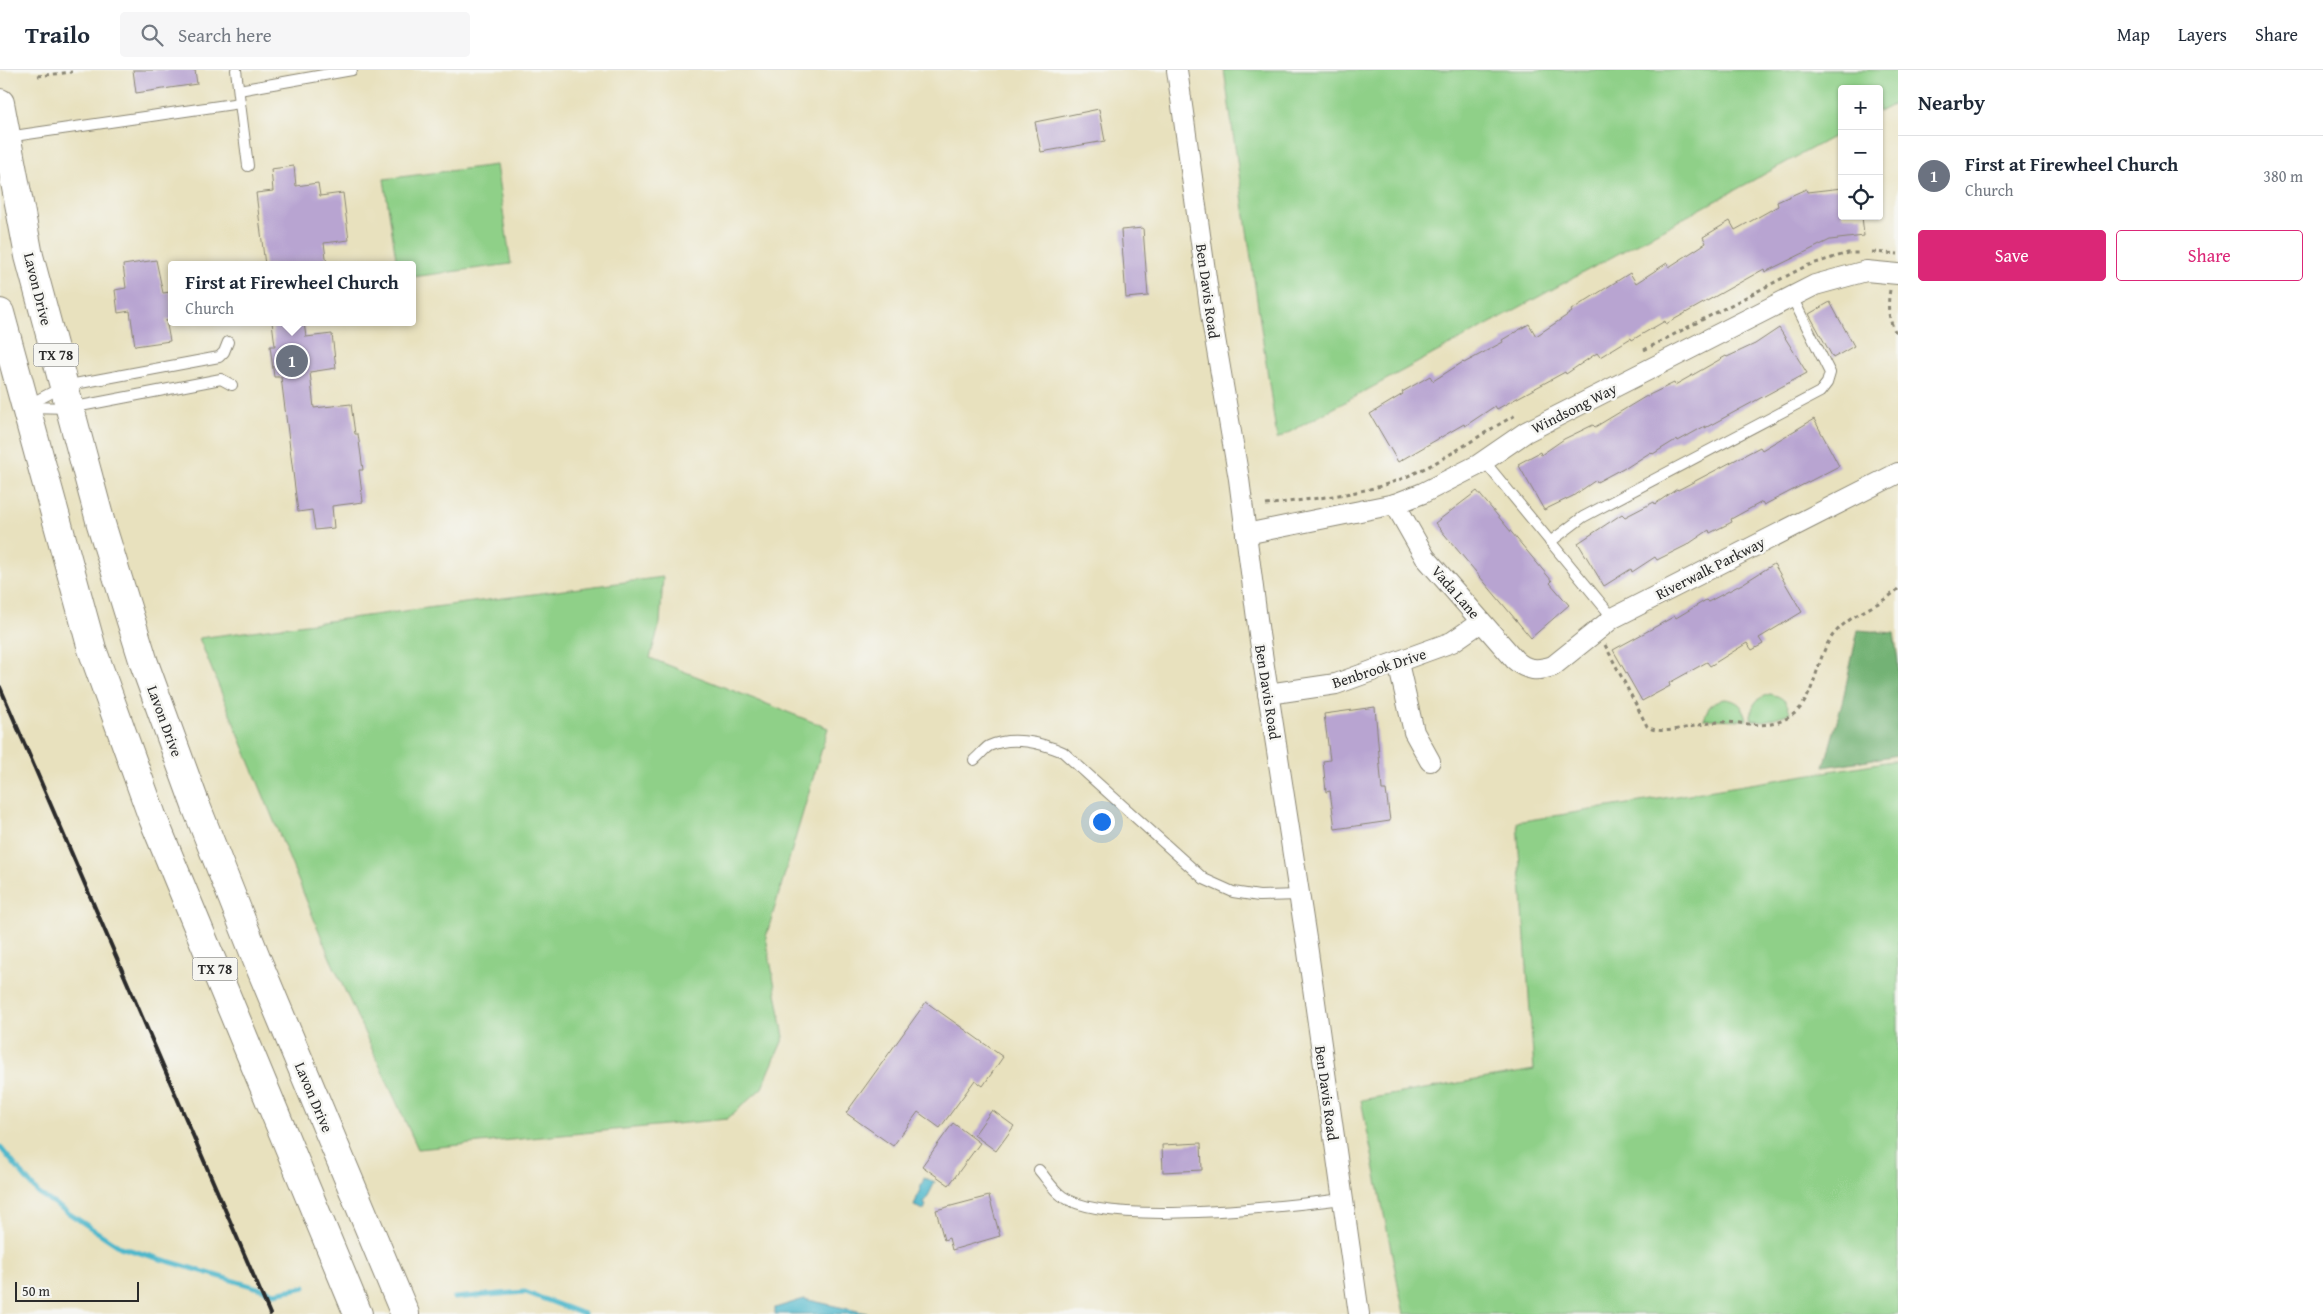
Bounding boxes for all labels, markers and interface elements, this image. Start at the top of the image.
search box [120,12,470,57]
text: Trailo [25,17,90,52]
icon: search [138,21,166,49]
text: Search here [178,21,272,49]
text: Map [2117,21,2150,48]
text: Layers [2178,21,2227,48]
text: Share [2255,21,2298,48]
map controls [1838,85,1883,220]
button: + [1838,85,1883,130]
text: Nearby [1918,87,1985,118]
button: − [1838,130,1883,175]
text: First at Firewheel Church [1965,150,2178,178]
text: 1 [1930,164,1938,188]
text: 380 m [2263,164,2303,188]
button: locate [1838,175,1883,220]
text: Church [1965,178,2014,202]
button: Save [1918,230,2106,281]
button: Share [2116,230,2303,281]
street label: Ben Davis Road [1191,242,1225,340]
street label: Lavon Drive [19,250,57,328]
popup [168,261,416,326]
text: First at Firewheel Church [185,268,399,296]
text: Church [185,296,234,320]
pin: 1 [276,342,308,380]
road number: TX 78 [34,344,78,366]
street label: Windsong Way [1528,377,1621,438]
street label: Riverwalk Parkway [1652,531,1769,605]
street label: Vada Lane [1427,561,1485,623]
street label: Ben Davis Road [1250,643,1286,741]
street label: Benbrook Drive [1329,643,1429,693]
street label: Lavon Drive [142,682,188,760]
your location [1089,809,1115,835]
road number: TX 78 [192,958,238,981]
street label: Ben Davis Road [1310,1044,1344,1142]
street label: Lavon Drive [290,1059,338,1135]
scale bar [15,1279,139,1302]
text: 50 m [22,1281,50,1301]

